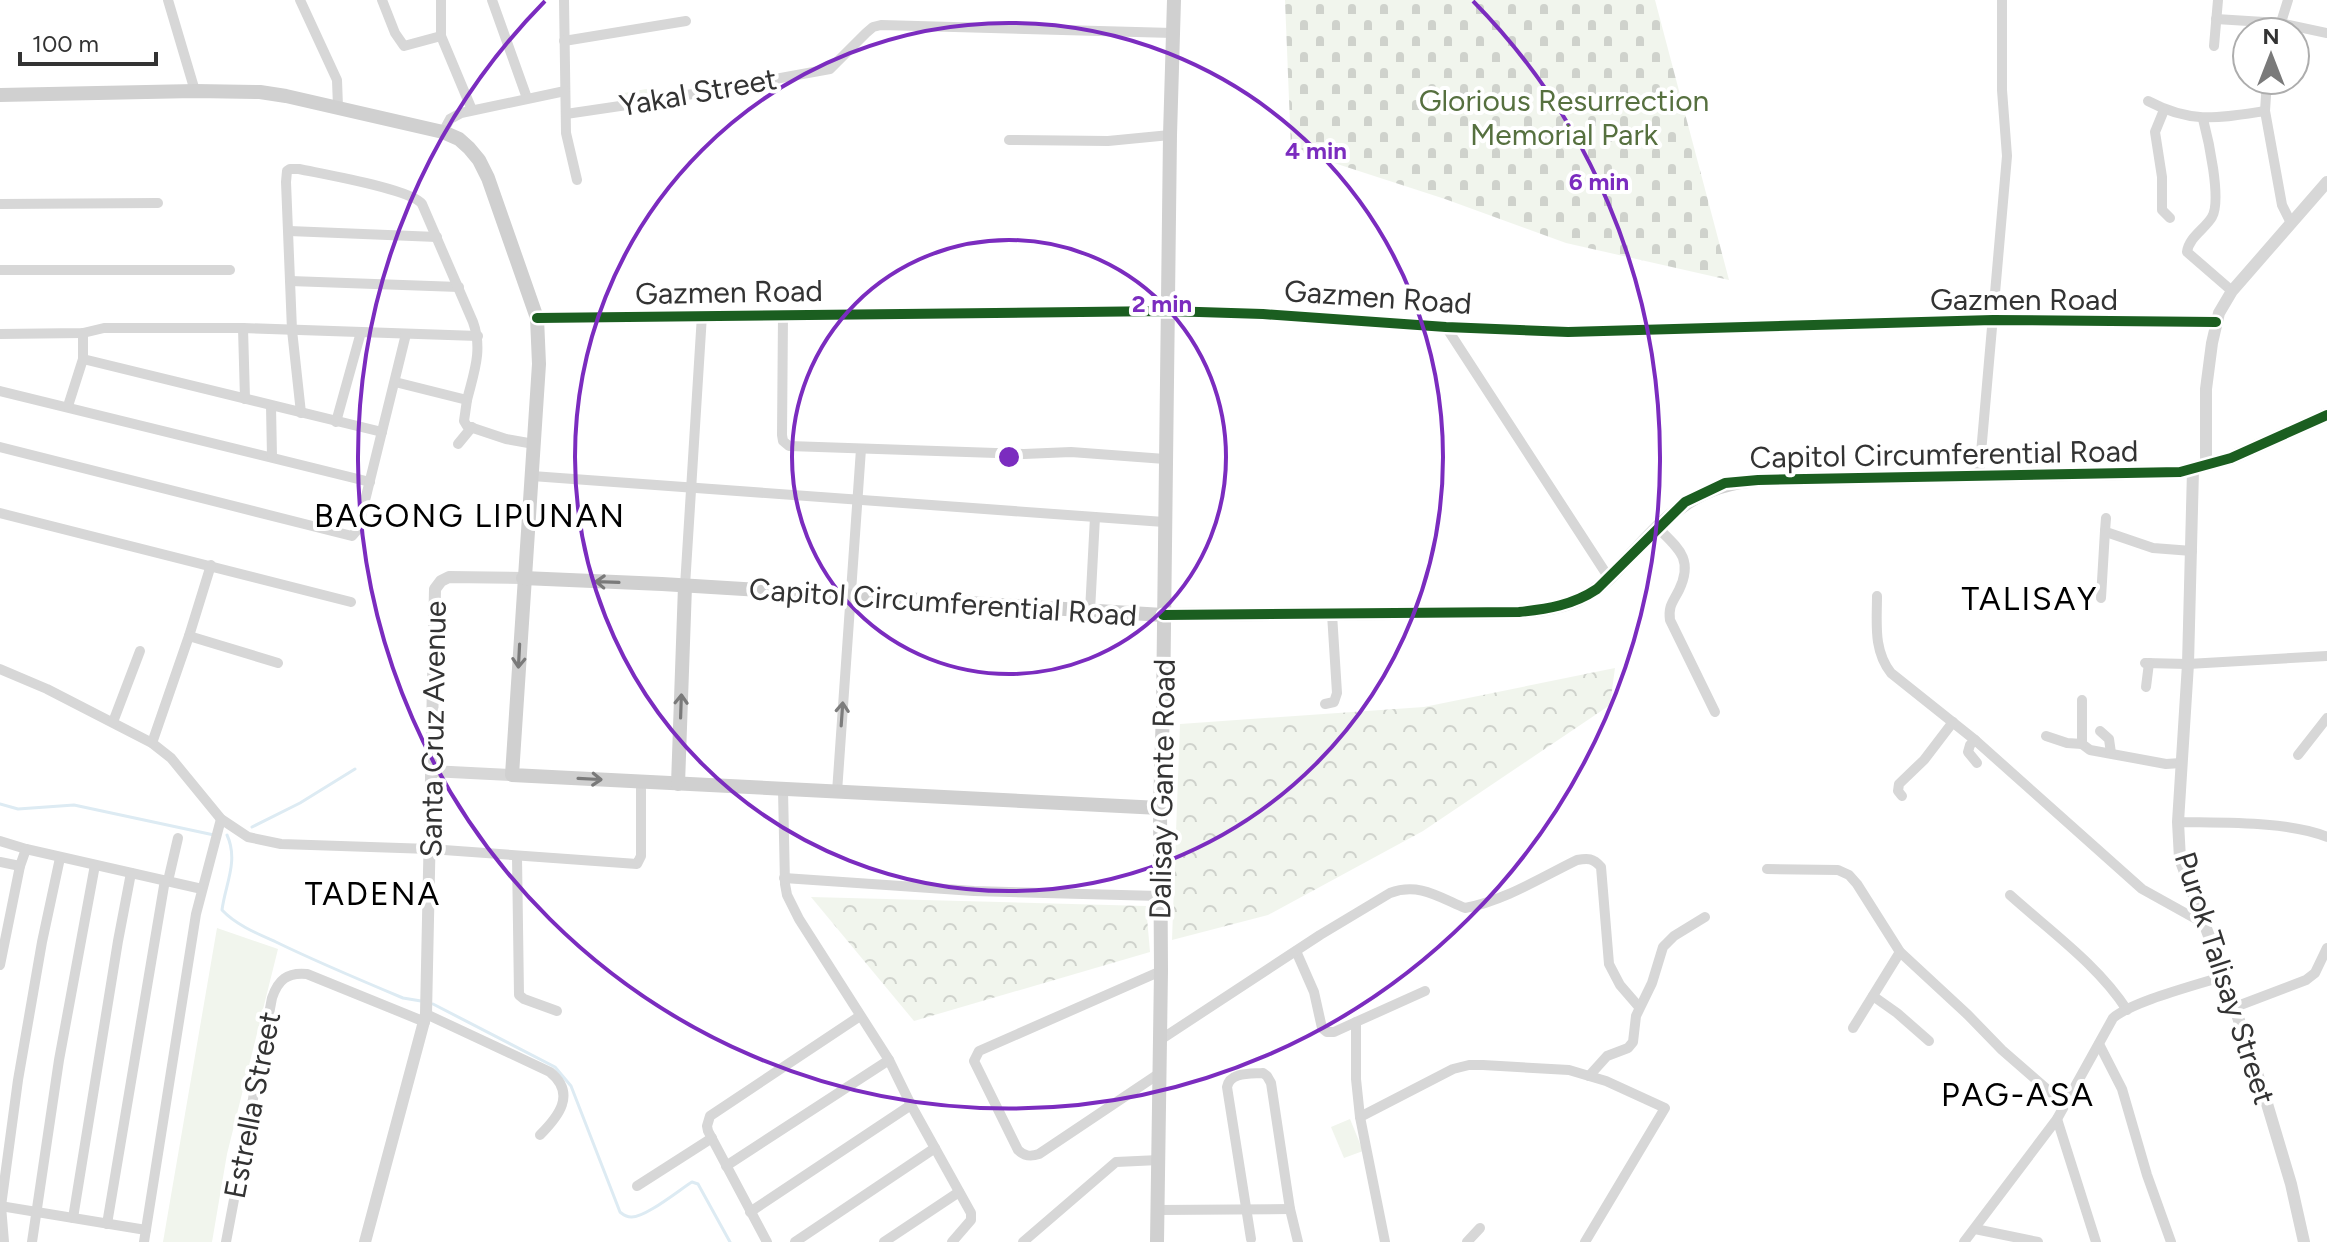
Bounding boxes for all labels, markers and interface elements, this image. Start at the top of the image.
scale bar [20,16,156,66]
north arrow [2231,16,2311,96]
text: N [2262,23,2280,50]
text: 100 m [32,29,99,58]
street label: Yakal Street [616,60,780,124]
park label: Glorious Resurrection Memorial Park [1419,82,1709,153]
text: 4 min [1285,136,1347,165]
text: 6 min [1569,167,1629,196]
street label: Gazmen Road [635,272,823,312]
street label: Gazmen Road [1283,272,1473,322]
street label: Gazmen Road [1930,281,2118,318]
text: 2 min [1132,289,1192,318]
street label: Capitol Circumferential Road [1749,432,2139,476]
centre of rings [995,443,1023,471]
district label: BAGONG LIPUNAN [314,497,626,535]
street label: Capitol Circumferential Road [748,570,1138,634]
one-way arrow [594,574,621,589]
district label: TALISAY [1962,580,2098,618]
street label: Santa Cruz Avenue [412,600,454,858]
one-way arrow [511,642,526,669]
street label: Dalisay Gante Road [1141,658,1183,920]
one-way arrow [673,693,688,720]
one-way arrow [835,701,850,728]
one-way arrow [576,772,603,787]
street label: Purok Talisay Street [2167,847,2283,1109]
district label: TADENA [305,875,441,913]
street label: Estrella Street [216,1008,288,1202]
district label: PAG-ASA [1941,1076,2095,1114]

